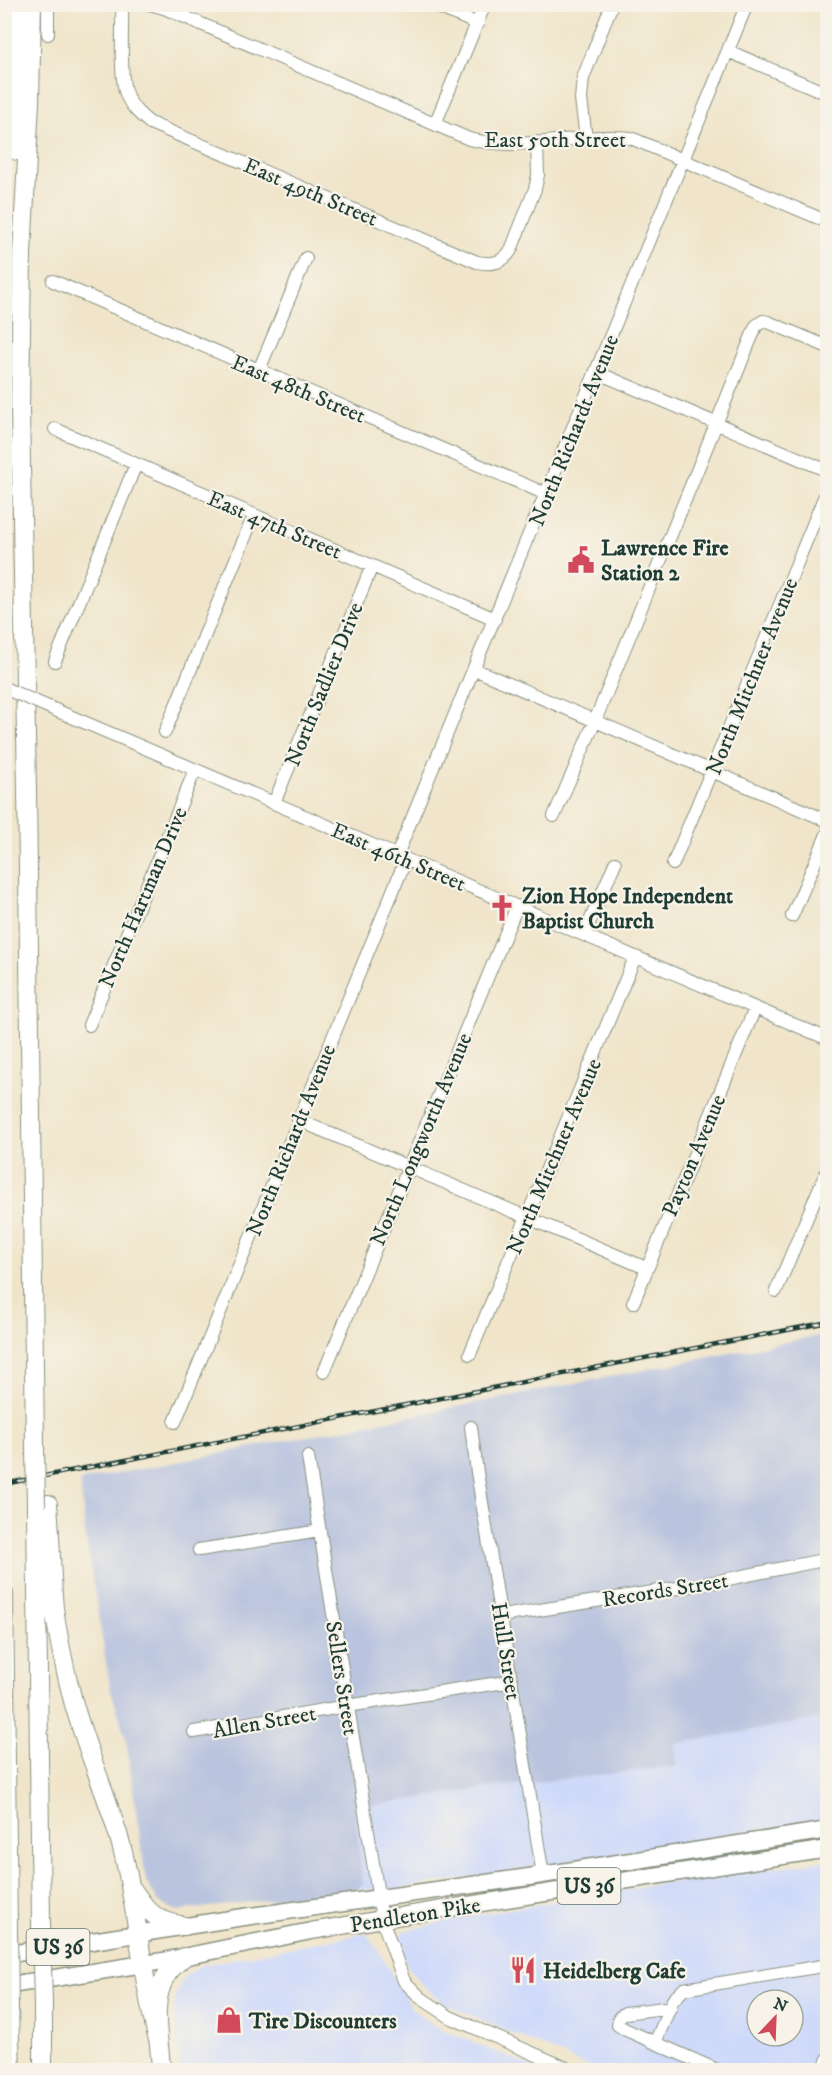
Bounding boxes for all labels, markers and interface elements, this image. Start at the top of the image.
street label: East 50th Street [484,127,626,154]
street label: East 49th Street [239,152,382,233]
street label: North Richardt Avenue [524,331,625,531]
street label: East 48th Street [227,349,370,430]
street label: East 47th Street [203,485,345,566]
place label: Lawrence Fire Station 2 [601,535,729,587]
public building icon: Lawrence Fire Station 2 [566,545,596,575]
street label: North Mitchner Avenue [700,574,804,779]
street label: North Sadlier Drive [279,598,370,771]
street label: North Hartman Drive [93,803,194,992]
street label: East 46th Street [327,817,470,898]
place label: Zion Hope Independent Baptist Church [522,883,733,935]
church icon: Zion Hope Independent Baptist Church [487,893,517,923]
street label: North Longworth Avenue [364,1029,478,1250]
street label: North Richardt Avenue [241,1041,342,1241]
street label: North Mitchner Avenue [501,1055,608,1259]
street label: Payton Avenue [657,1091,732,1221]
street label: Records Street [600,1567,730,1614]
street label: Hull Street [484,1600,527,1702]
street label: Sellers Street [319,1619,364,1737]
street label: Allen Street [210,1700,318,1745]
road number: US 36 [558,1868,620,1904]
street label: Pendleton Pike [348,1892,482,1939]
road number: US 36 [26,1929,90,1965]
restaurant icon: Heidelberg Cafe [508,1955,538,1985]
place label: Heidelberg Cafe [543,1958,686,1985]
north arrow [745,1988,805,2048]
text: N [771,1993,790,2017]
shop icon: Tire Discounters [214,2005,244,2035]
place label: Tire Discounters [248,2008,397,2035]

